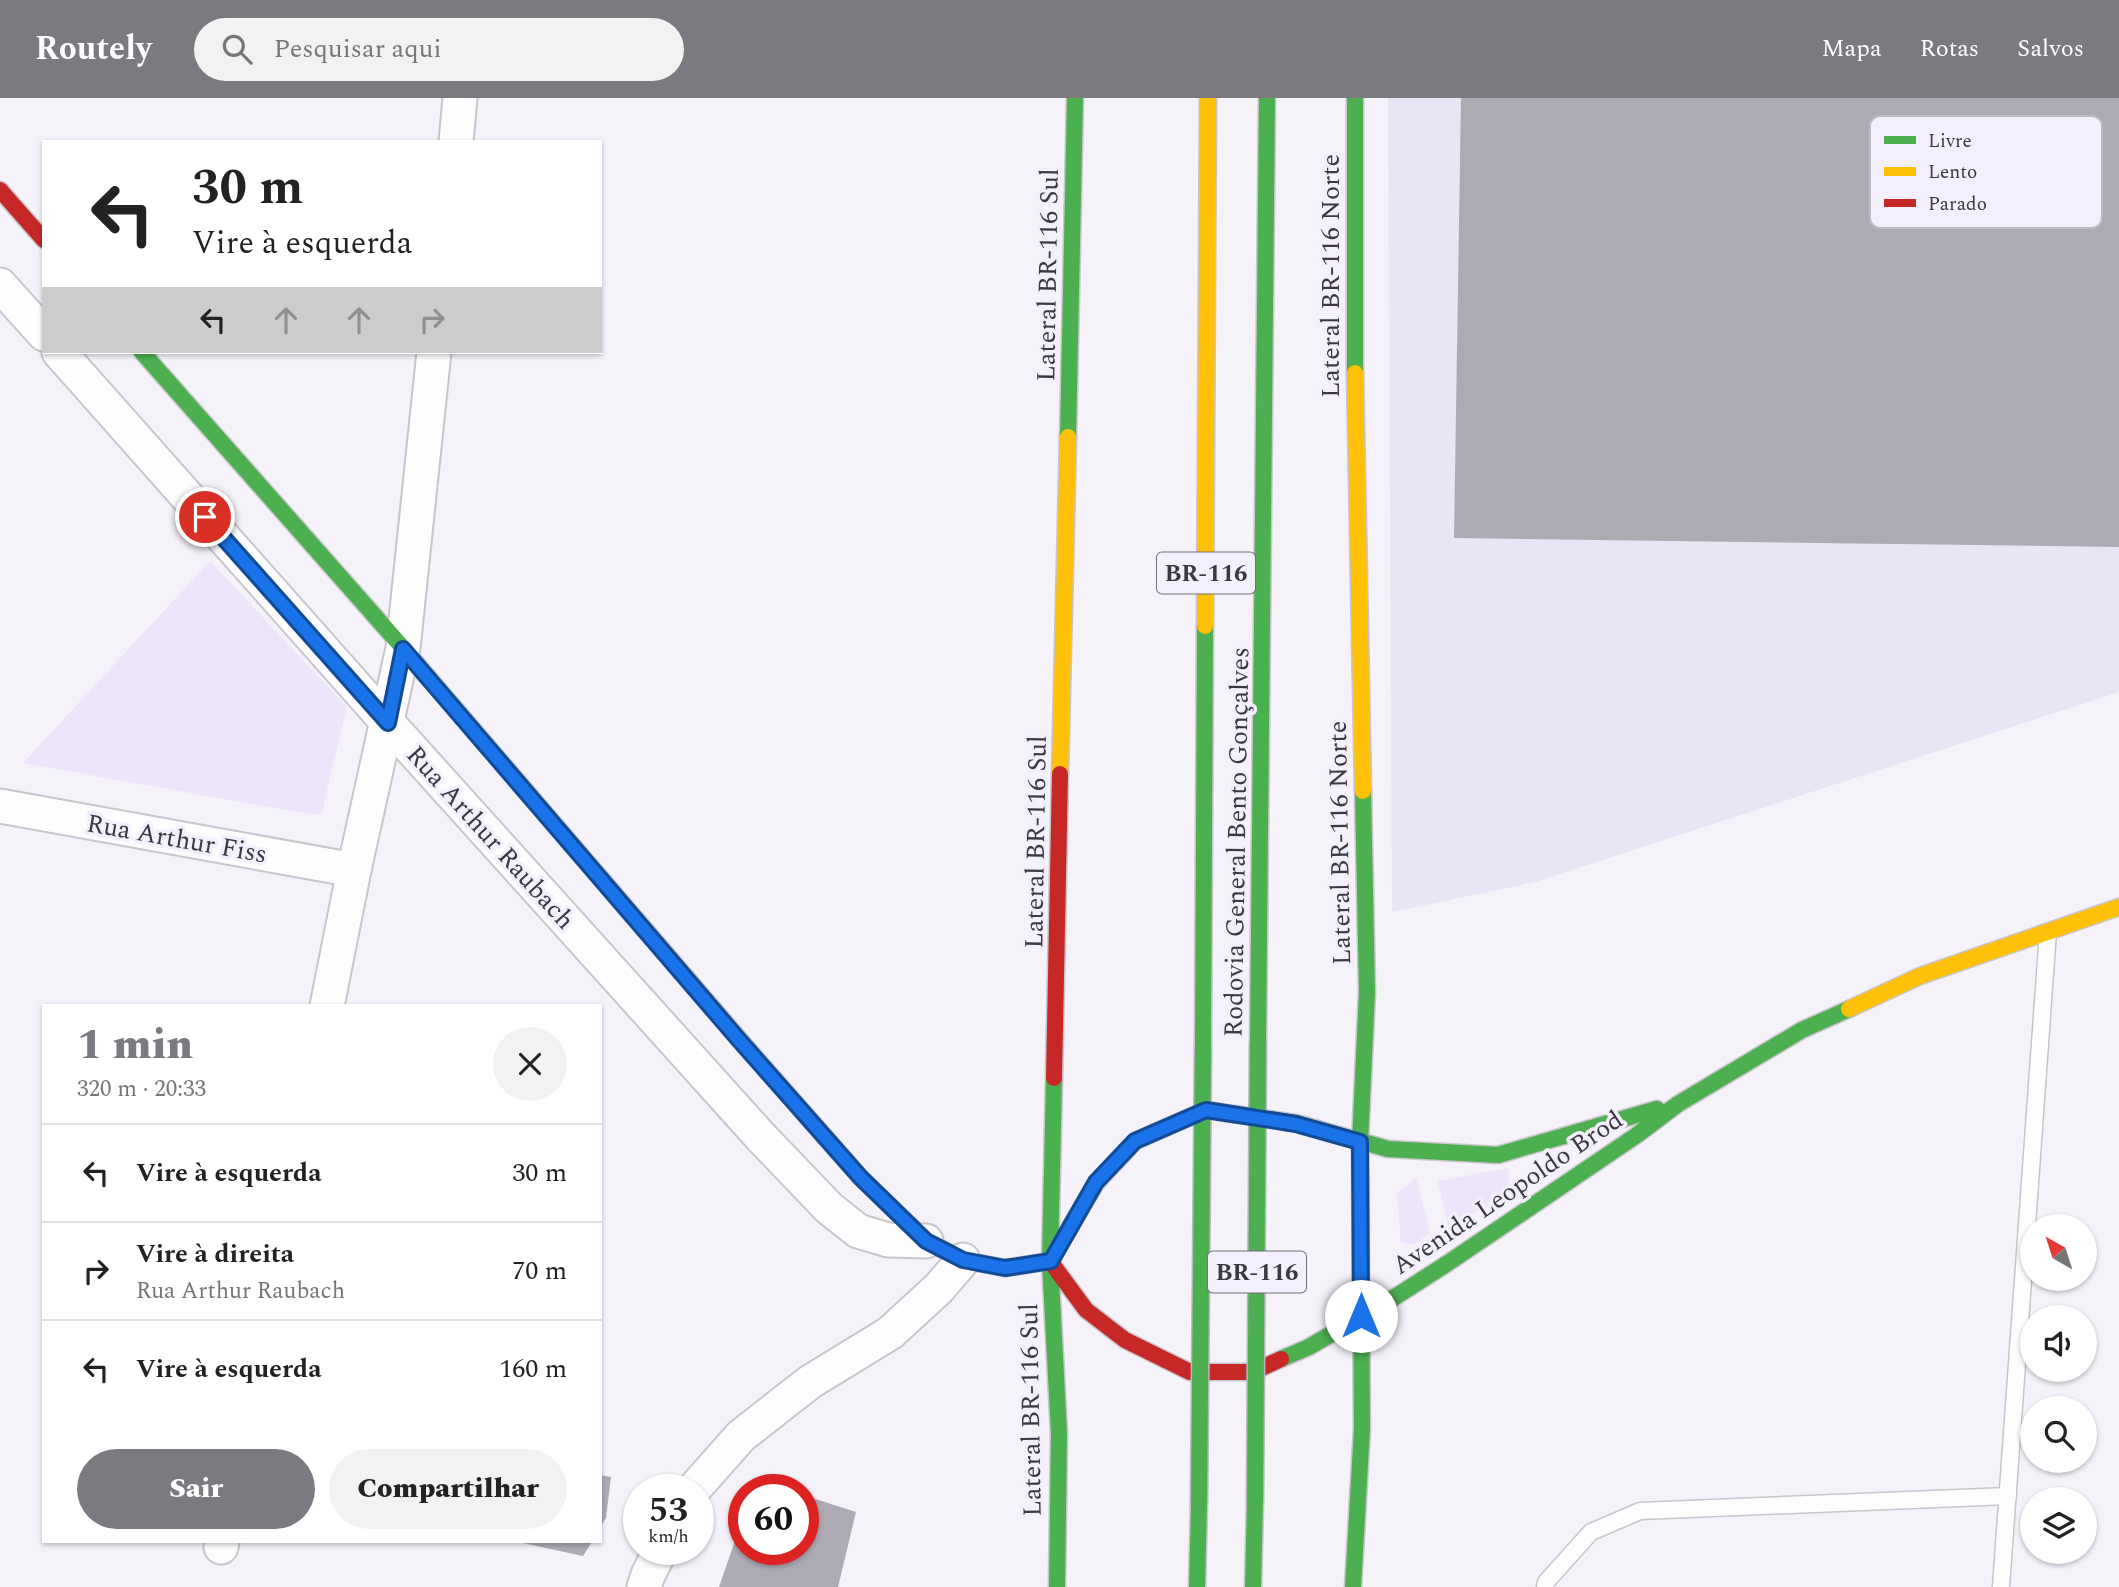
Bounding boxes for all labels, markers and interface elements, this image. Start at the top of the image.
search box [194,18,684,81]
text: Routely [35,24,152,74]
text: Pesquisar aqui [274,29,442,69]
icon: search [218,30,256,68]
text: Mapa [1822,31,1882,67]
text: Rotas [1920,31,1979,67]
text: Salvos [2017,31,2084,67]
legend [1870,116,2102,228]
text: Livre [1928,127,1972,156]
text: 30 m [192,151,303,226]
street label: Lateral BR-116 Norte [1311,154,1351,398]
text: Lento [1928,158,1977,187]
icon: left [77,168,168,259]
street label: Lateral BR-116 Sul [1026,168,1070,382]
text: Parado [1928,190,1987,219]
text: Vire à esquerda [192,219,412,268]
icon: left [194,301,232,339]
icon: ahead [267,301,305,339]
icon: ahead [340,301,378,339]
icon: right [413,301,451,339]
pin [175,487,235,547]
icon: arrive [186,498,224,536]
road number: BR-116 [1157,552,1255,594]
street label: Rodovia General Bento Gonçalves [1214,647,1260,1037]
street label: Lateral BR-116 Norte [1318,721,1362,965]
street label: Lateral BR-116 Sul [1014,735,1058,949]
street label: Rua Arthur Raubach [396,736,584,939]
street label: Rua Arthur Fiss [83,803,270,875]
text: 1 min [77,1014,193,1077]
button: close [493,1027,567,1101]
text: 320 m · 20:33 [77,1072,206,1107]
street label: Avenida Leopoldo Brod [1384,1100,1631,1285]
text: Vire à esquerda [136,1153,322,1193]
text: 30 m [512,1153,567,1193]
icon: left [77,1154,115,1192]
north arrow [2020,1214,2096,1292]
map controls [2020,1214,2097,1564]
text: Vire à direita [136,1234,294,1274]
text: 70 m [512,1251,567,1291]
icon: right [77,1252,115,1290]
road number: BR-116 [1208,1252,1306,1292]
text: Rua Arthur Raubach [136,1274,345,1309]
position arrow [1324,1279,1398,1353]
street label: Lateral BR-116 Sul [1009,1303,1053,1517]
button: sound [2020,1305,2097,1382]
text: Vire à esquerda [136,1349,322,1389]
text: 160 m [499,1349,567,1389]
icon: left [77,1350,115,1388]
button: search [2020,1396,2097,1473]
button: Sair [77,1449,315,1529]
button: Compartilhar [329,1449,567,1529]
speed limit sign: 60 [728,1474,819,1565]
text: 53 [649,1484,688,1537]
button: layers [2020,1487,2097,1564]
text: km/h [648,1523,689,1550]

